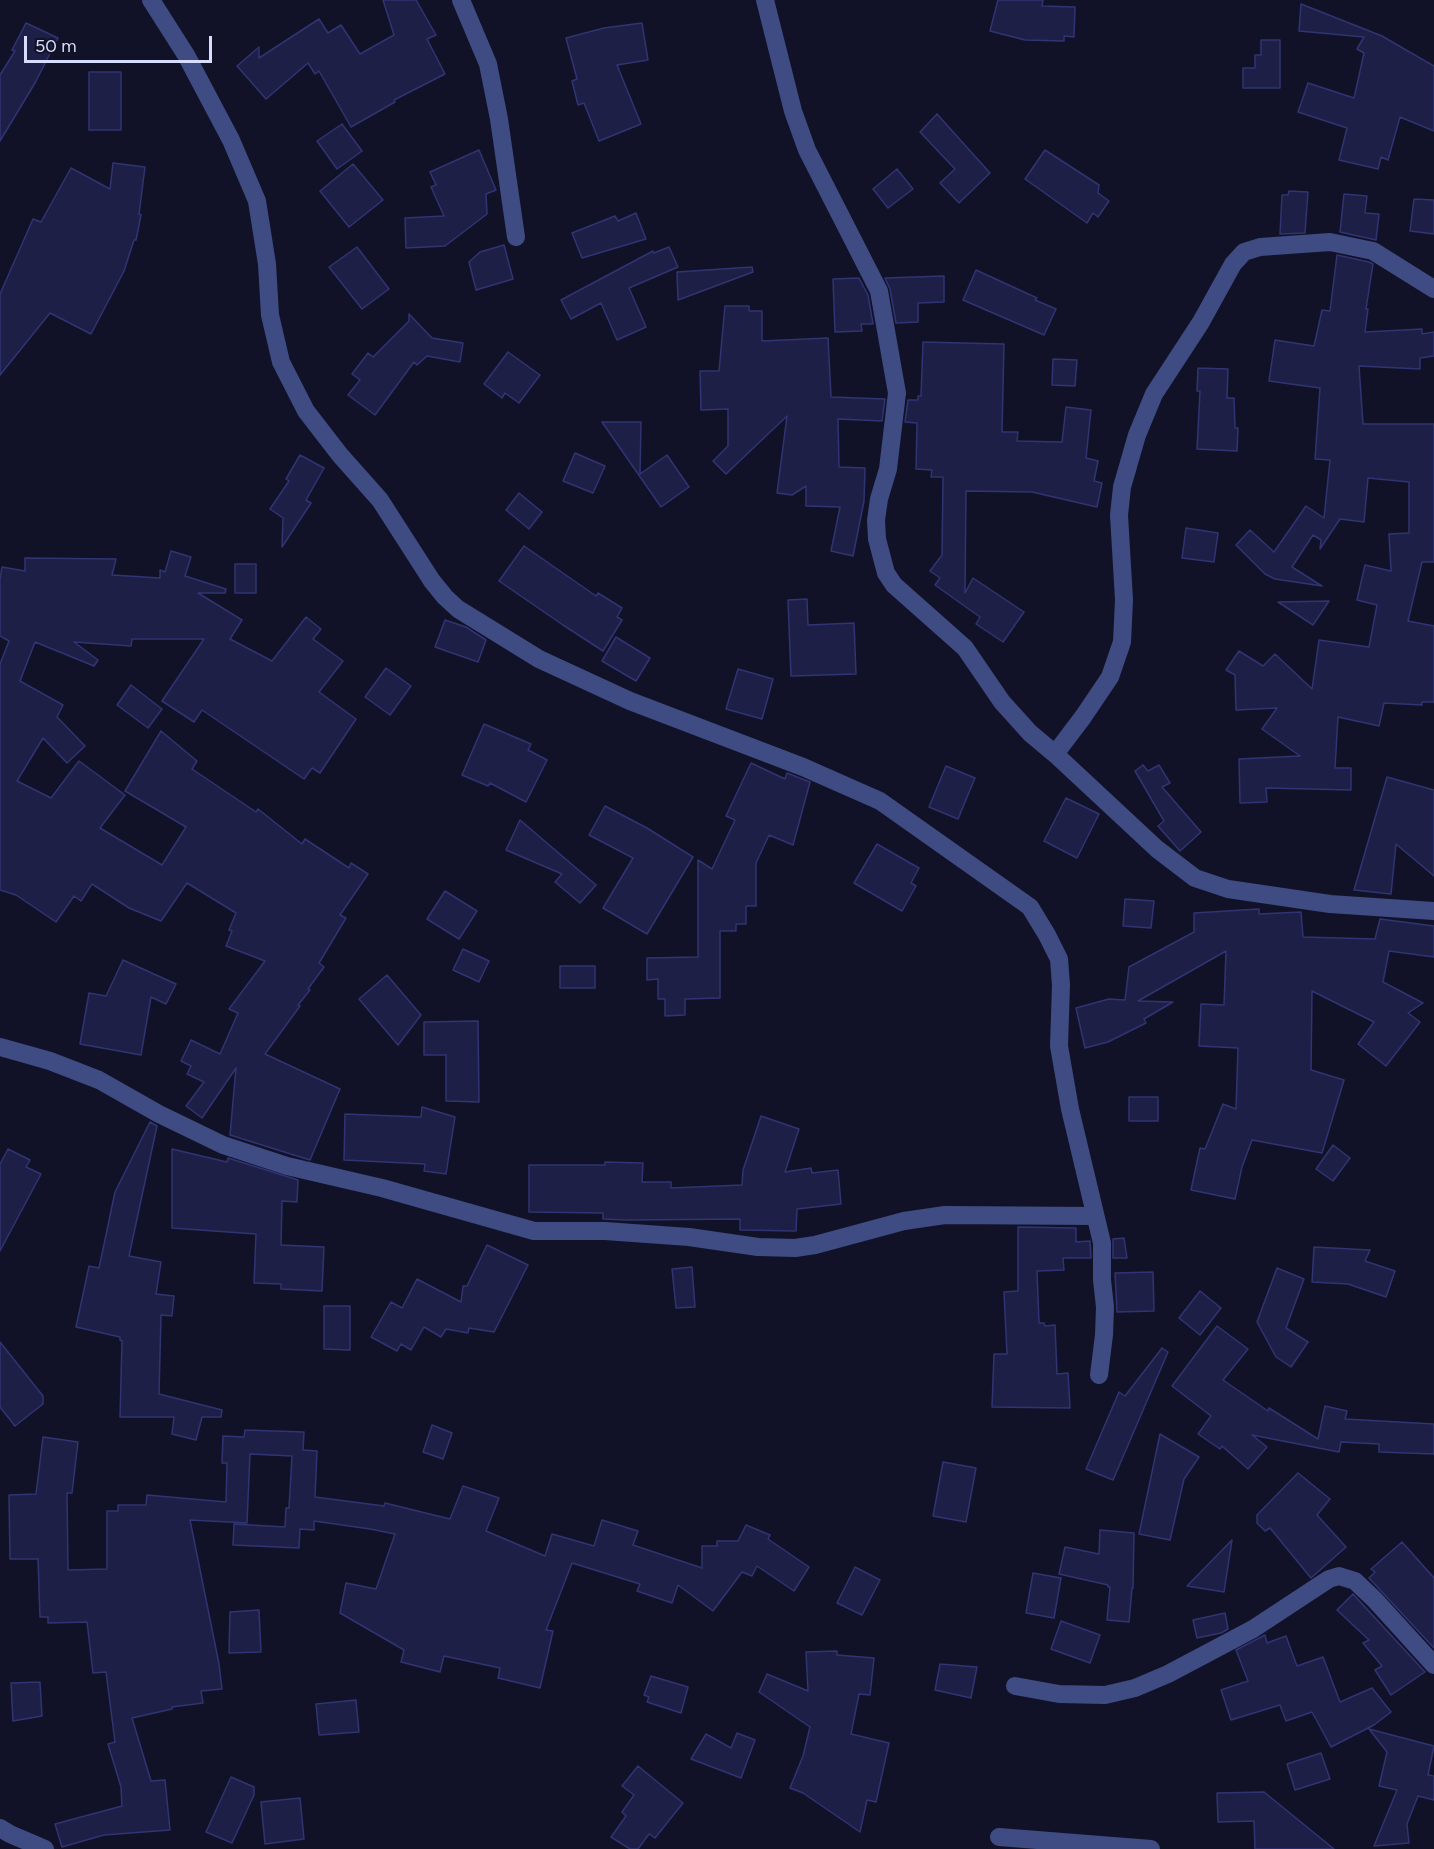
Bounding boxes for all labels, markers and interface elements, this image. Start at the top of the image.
scale bar [27,24,214,62]
text: 50 m [35,35,77,57]

